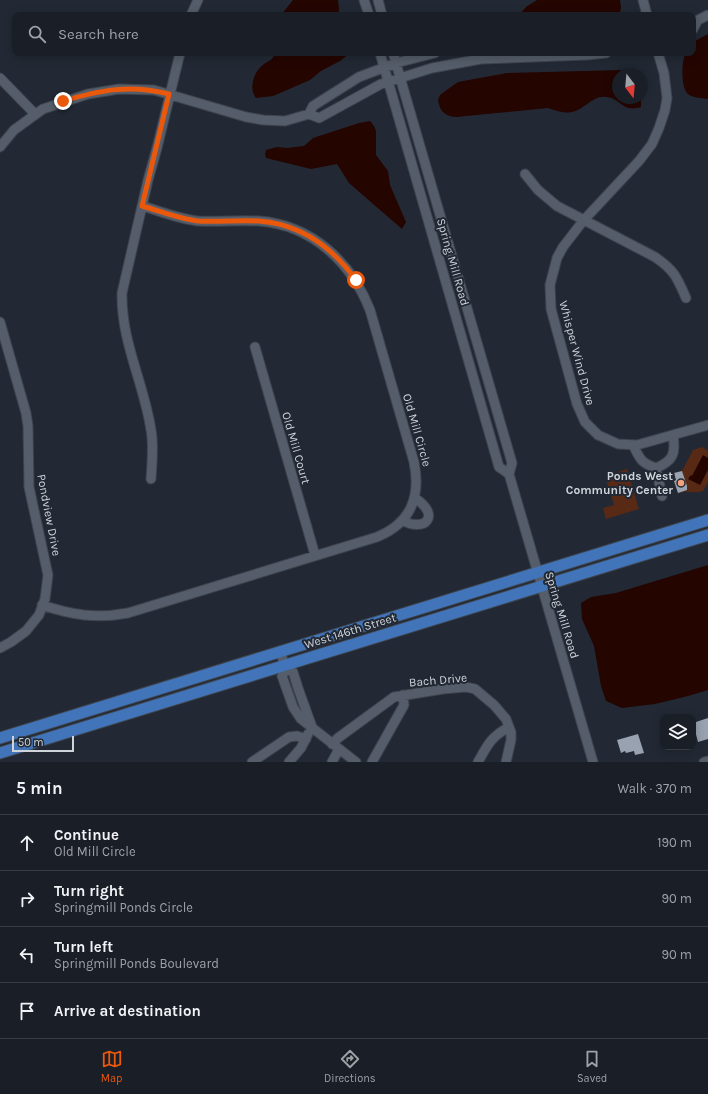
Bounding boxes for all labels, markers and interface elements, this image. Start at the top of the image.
search box [12,12,696,56]
icon: search [26,23,48,45]
text: Search here [58,25,139,43]
north arrow [612,68,648,104]
route end [54,92,72,110]
street label: Spring Mill Road [434,217,472,307]
route start [347,271,365,289]
street label: Whisper Wind Drive [556,299,598,407]
street label: Old Mill Circle [400,392,434,468]
street label: Old Mill Court [279,410,313,486]
place label: Ponds West Community Center [566,469,673,497]
street label: Pondview Drive [34,473,64,557]
marker: Ponds West Community Center [676,478,686,488]
street label: Spring Mill Road [542,570,582,660]
street label: West 146th Street [302,610,398,652]
street label: Bach Drive [408,670,468,690]
map controls [660,714,696,750]
button: layers [660,714,696,750]
scale bar [12,734,74,753]
text: 50 m [18,736,44,749]
text: 5 min [16,778,63,798]
text: Walk · 370 m [617,781,692,796]
text: Continue [54,826,119,844]
icon: ahead [16,832,38,854]
text: 190 m [657,835,692,850]
text: Old Mill Circle [54,844,136,859]
text: Turn right [54,882,124,900]
icon: right [16,888,38,910]
text: 90 m [661,891,692,906]
text: Springmill Ponds Circle [54,900,193,915]
text: Turn left [54,938,113,956]
icon: left [16,944,38,966]
text: 90 m [661,947,692,962]
text: Springmill Ponds Boulevard [54,956,219,971]
icon: arrive [16,1000,38,1022]
text: Arrive at destination [54,1002,201,1020]
tab: Map [101,1048,123,1085]
tab: Directions [324,1048,376,1085]
tab: Saved [577,1048,607,1085]

